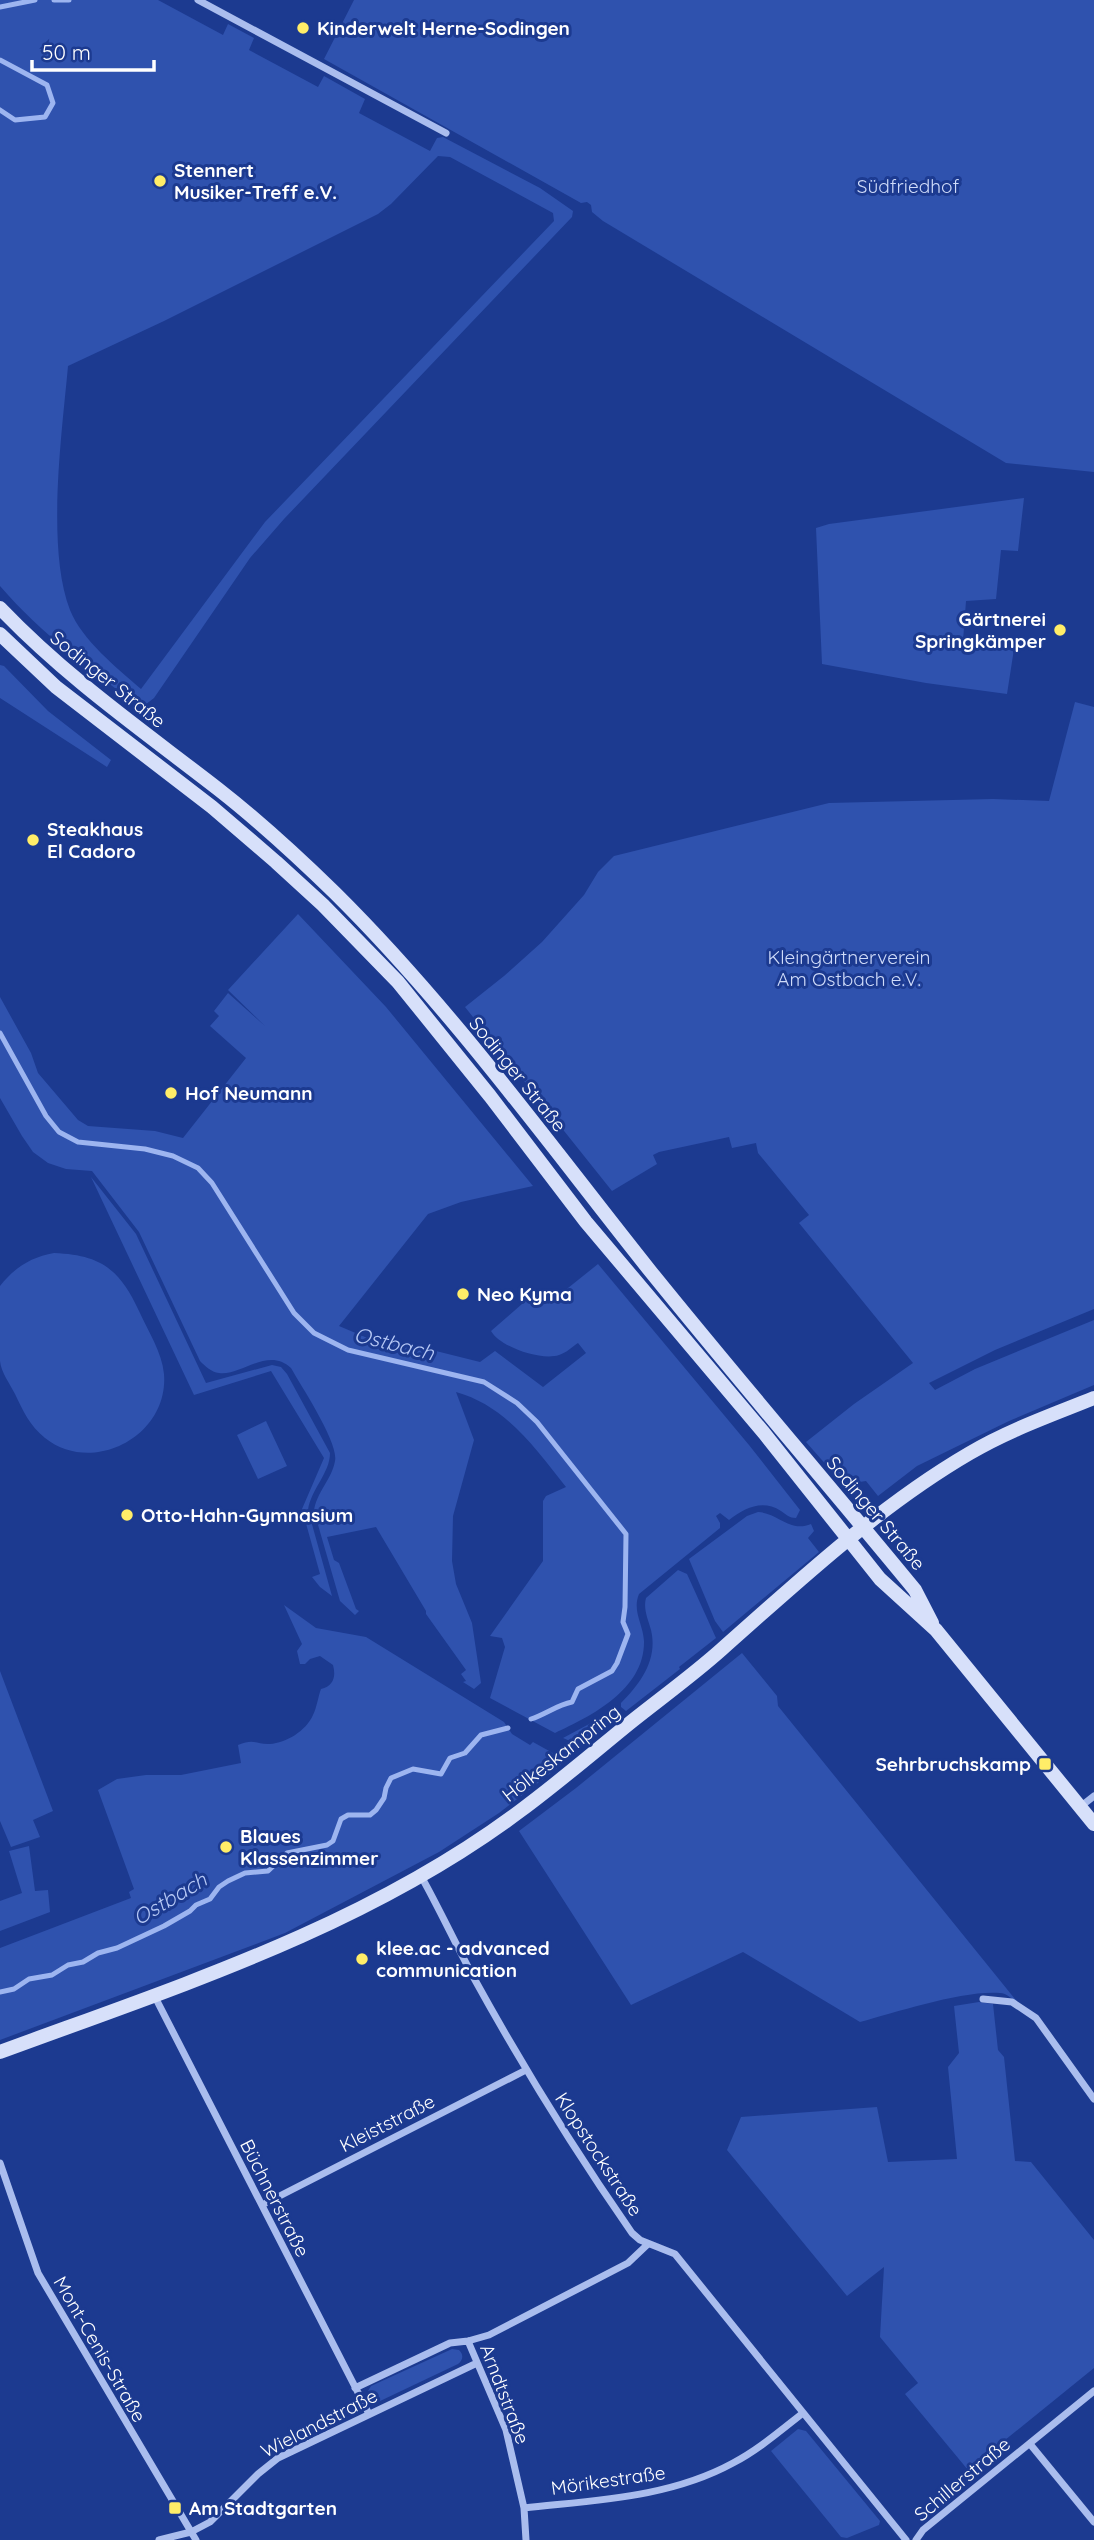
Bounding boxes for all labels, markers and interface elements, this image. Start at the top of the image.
place label: Kinderwelt Herne-Sodingen [317,16,570,40]
marker: Kinderwelt Herne-Sodingen [295,20,311,36]
scale bar [32,28,154,72]
text: 50 m [42,39,91,65]
place label: Stennert Musiker-Treff e.V. [174,158,337,204]
marker: Stennert Musiker-Treff e.V. [152,173,168,189]
park label: Südfriedhof [857,174,959,198]
place label: Gärtnerei Springkämper [915,607,1046,653]
marker: Gärtnerei Springkämper [1052,622,1068,638]
street label: Sodinger Straße [46,625,170,733]
place label: Steakhaus El Cadoro [47,817,143,863]
marker: Steakhaus El Cadoro [25,832,41,848]
park label: Kleingärtnerverein Am Ostbach e.V. [767,945,931,991]
street label: Sodinger Straße [464,1012,572,1136]
place label: Hof Neumann [185,1081,313,1105]
marker: Hof Neumann [163,1085,179,1101]
place label: Neo Kyma [477,1282,572,1306]
marker: Neo Kyma [455,1286,471,1302]
water label: Ostbach [352,1321,438,1366]
street label: Sodinger Straße [821,1451,931,1575]
place label: Otto-Hahn-Gymnasium [141,1503,353,1527]
marker: Otto-Hahn-Gymnasium [119,1507,135,1523]
street label: Hölkeskampring [497,1699,625,1807]
place label: Sehrbruchskamp [875,1752,1031,1776]
marker: Sehrbruchskamp [1037,1756,1053,1772]
place label: Blaues Klassenzimmer [240,1824,379,1870]
marker: Blaues Klassenzimmer [218,1839,234,1855]
water label: Ostbach [128,1866,212,1930]
place label: klee.ac - advanced communication [376,1936,550,1982]
marker: klee.ac - advanced communication [354,1951,370,1967]
street label: Klopstockstraße [550,2088,648,2220]
street label: Kleiststraße [335,2089,439,2157]
street label: Büchnerstraße [235,2135,315,2261]
street label: Mont-Cenis-Straße [48,2272,152,2426]
street label: Arndtstraße [475,2341,535,2447]
street label: Wielandstraße [257,2383,381,2463]
street label: Schillerstraße [909,2432,1015,2526]
street label: Mörikestraße [549,2460,667,2500]
place label: Am Stadtgarten [189,2496,337,2520]
marker: Am Stadtgarten [167,2500,183,2516]

